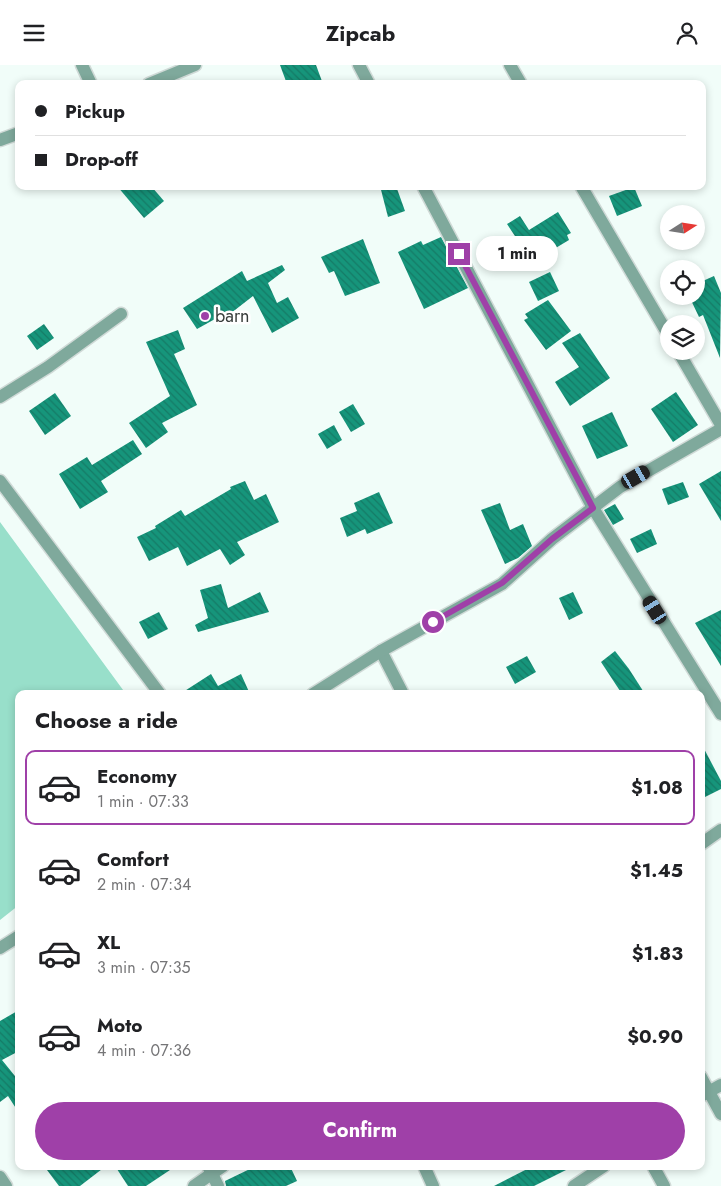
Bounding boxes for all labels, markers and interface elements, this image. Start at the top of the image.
text: Zipcab [326,17,395,49]
icon: menu [20,19,48,47]
icon: person [673,19,701,47]
text: Pickup [65,98,125,125]
text: Drop-off [65,146,138,173]
north arrow [660,205,705,250]
map controls [660,205,705,360]
callout: 1 min [476,237,559,271]
text: 1 min [497,242,537,265]
route end [448,243,470,265]
button: locate [660,260,705,305]
place label: barn [215,303,250,329]
marker: barn [199,310,211,322]
button: layers [660,315,705,360]
car [619,463,652,491]
car [640,593,669,627]
route start [422,611,444,633]
text: Choose a ride [35,704,178,736]
text: Economy [97,763,177,790]
icon: car [37,765,82,810]
text: $1.08 [631,774,683,801]
text: 1 min · 07:33 [97,790,189,813]
text: Comfort [97,846,169,873]
icon: car [37,848,82,893]
text: $1.45 [630,857,683,884]
text: 2 min · 07:34 [97,873,191,896]
text: XL [97,929,120,956]
icon: car [37,931,82,976]
text: $1.83 [632,940,683,967]
text: 3 min · 07:35 [97,956,191,979]
text: Moto [97,1012,142,1039]
icon: car [37,1014,82,1059]
text: $0.90 [627,1023,683,1050]
text: 4 min · 07:36 [97,1039,191,1062]
button: Confirm [35,1102,685,1160]

